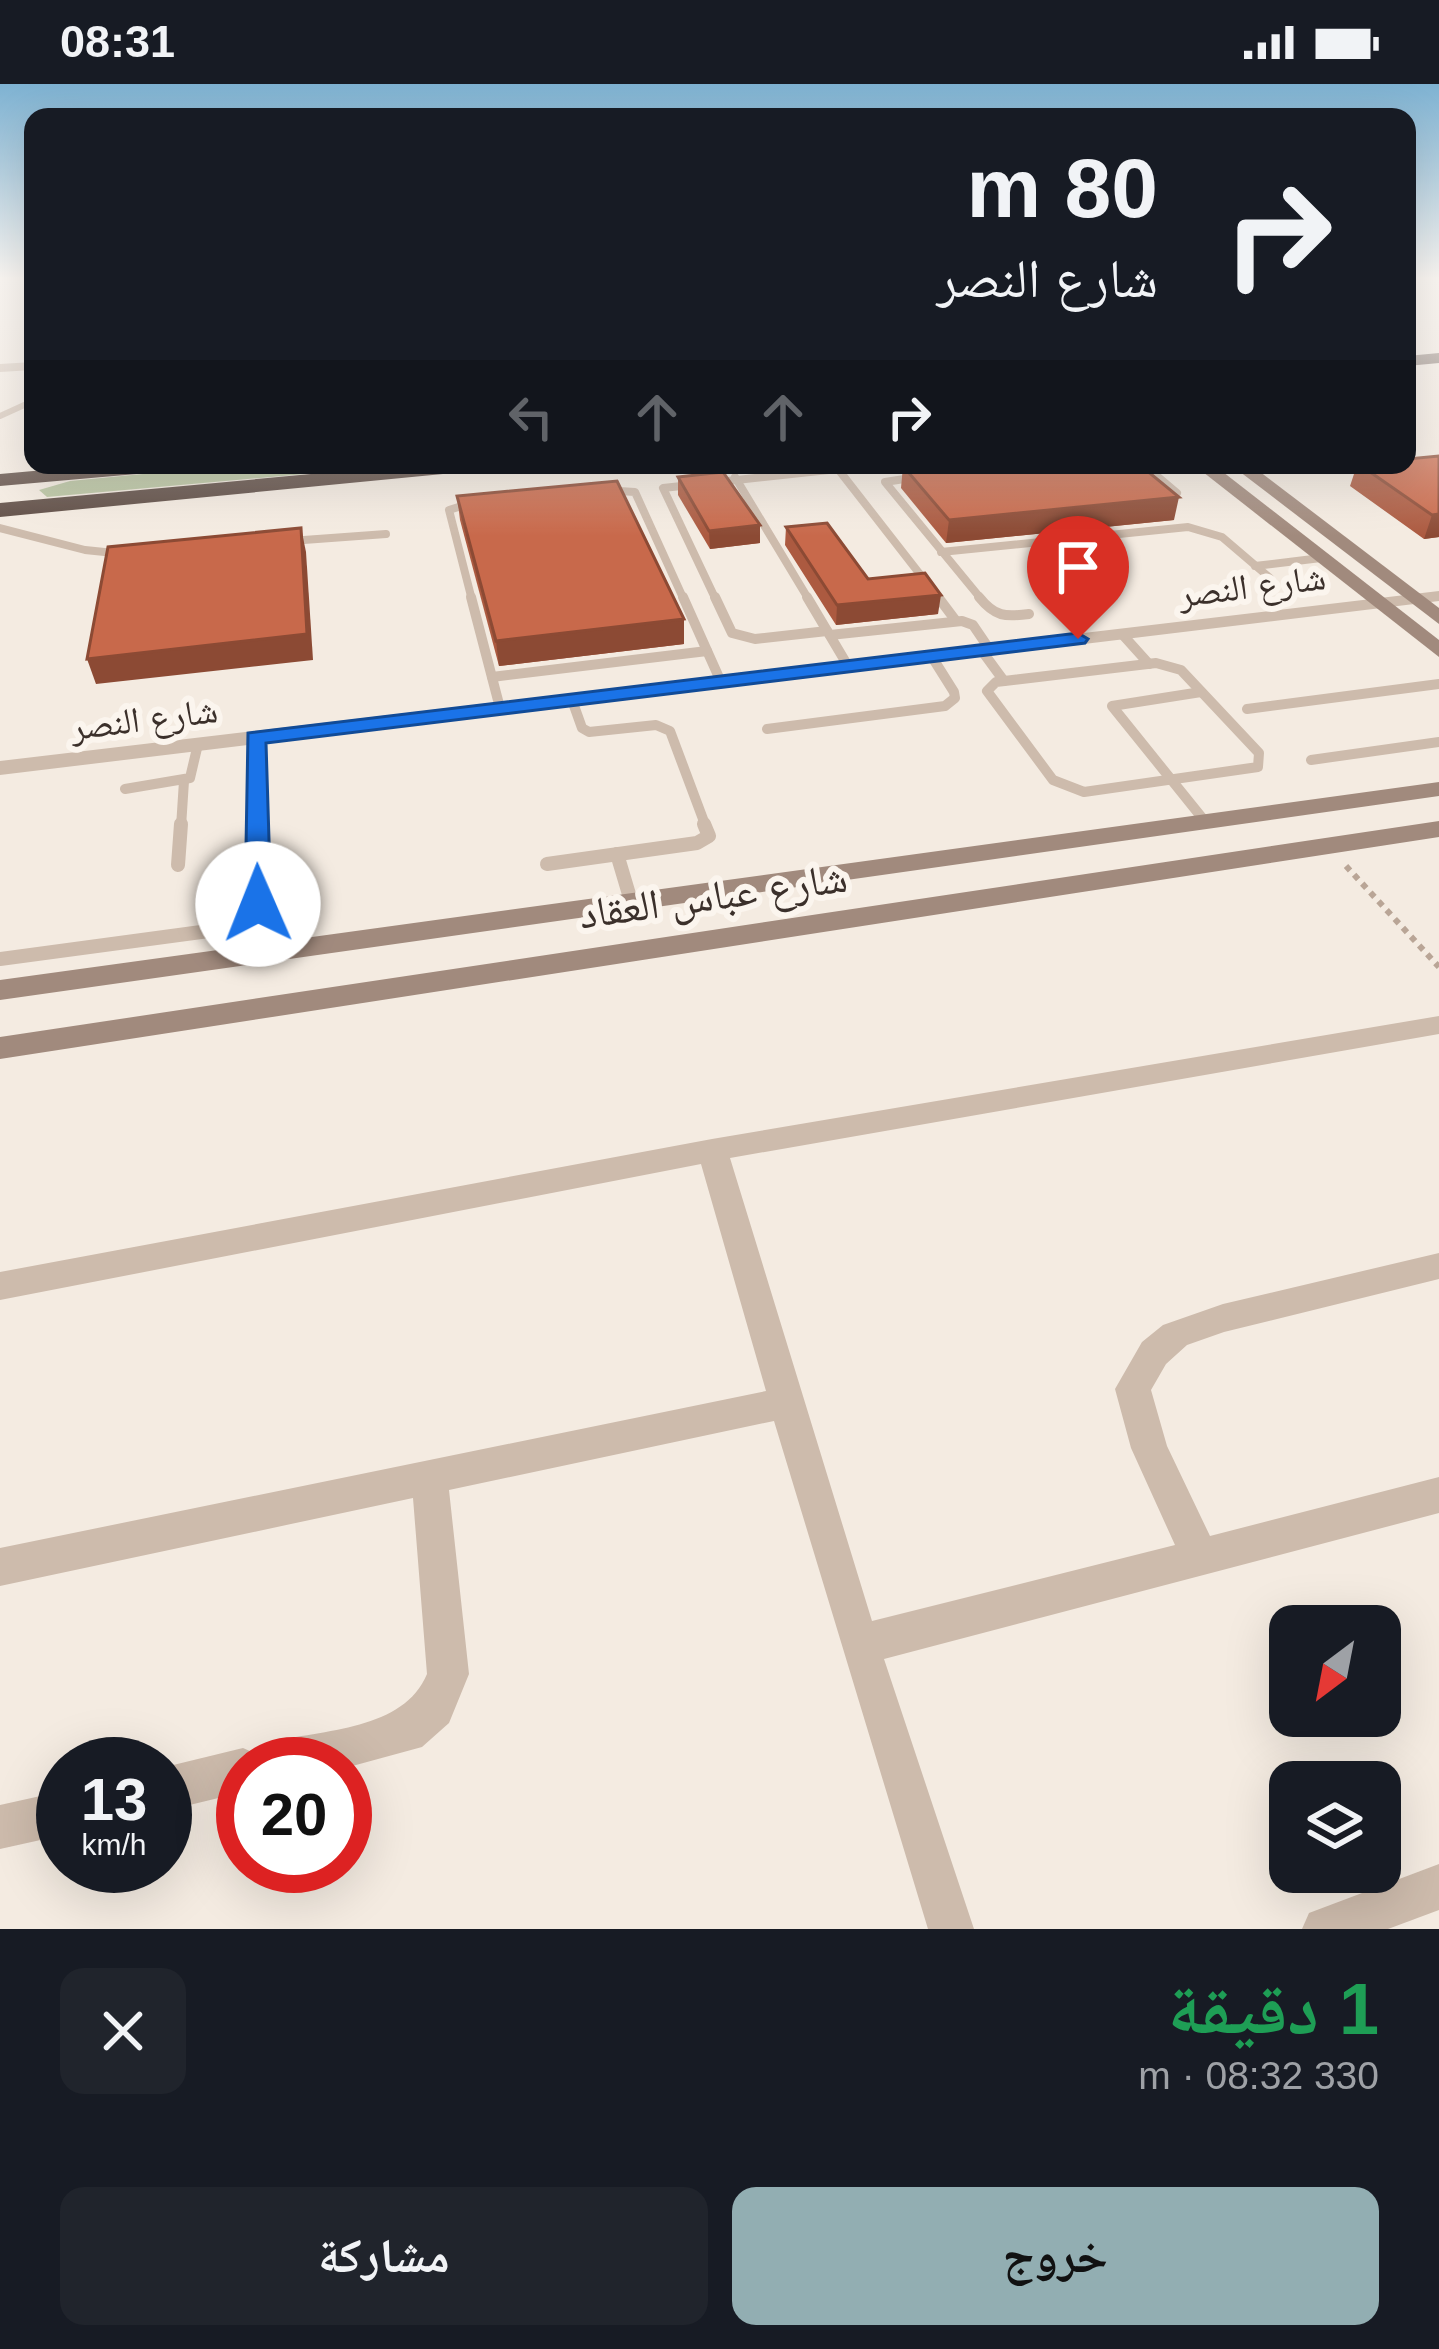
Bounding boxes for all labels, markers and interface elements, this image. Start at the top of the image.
text: 08:31 [60,16,175,67]
text: 80 m [967,141,1158,235]
icon: right [1200,156,1356,312]
text: شارع النصر [936,248,1158,308]
icon: left [498,384,564,450]
icon: ahead [624,384,690,450]
icon: ahead [750,384,816,450]
icon: right [876,384,942,450]
pin [1027,516,1129,639]
icon: arrive [1045,534,1111,600]
street label: شارع النصر [1175,556,1328,617]
street label: شارع النصر [67,689,220,750]
position arrow [195,841,321,967]
street label: شارع عباس العقاد [576,853,851,941]
north arrow [1269,1605,1401,1737]
map controls [1269,1605,1401,1893]
speed limit sign: 20 [216,1737,372,1893]
button: layers [1269,1761,1401,1893]
text: 13 [81,1766,147,1833]
text: km/h [81,1828,147,1861]
button: close [60,1968,186,2094]
text: 1 دقيقة [1168,1969,1379,2049]
text: 330 m · 08:32 [1138,2054,1379,2097]
button: مشاركة [60,2187,708,2325]
button: خروج [732,2187,1379,2325]

